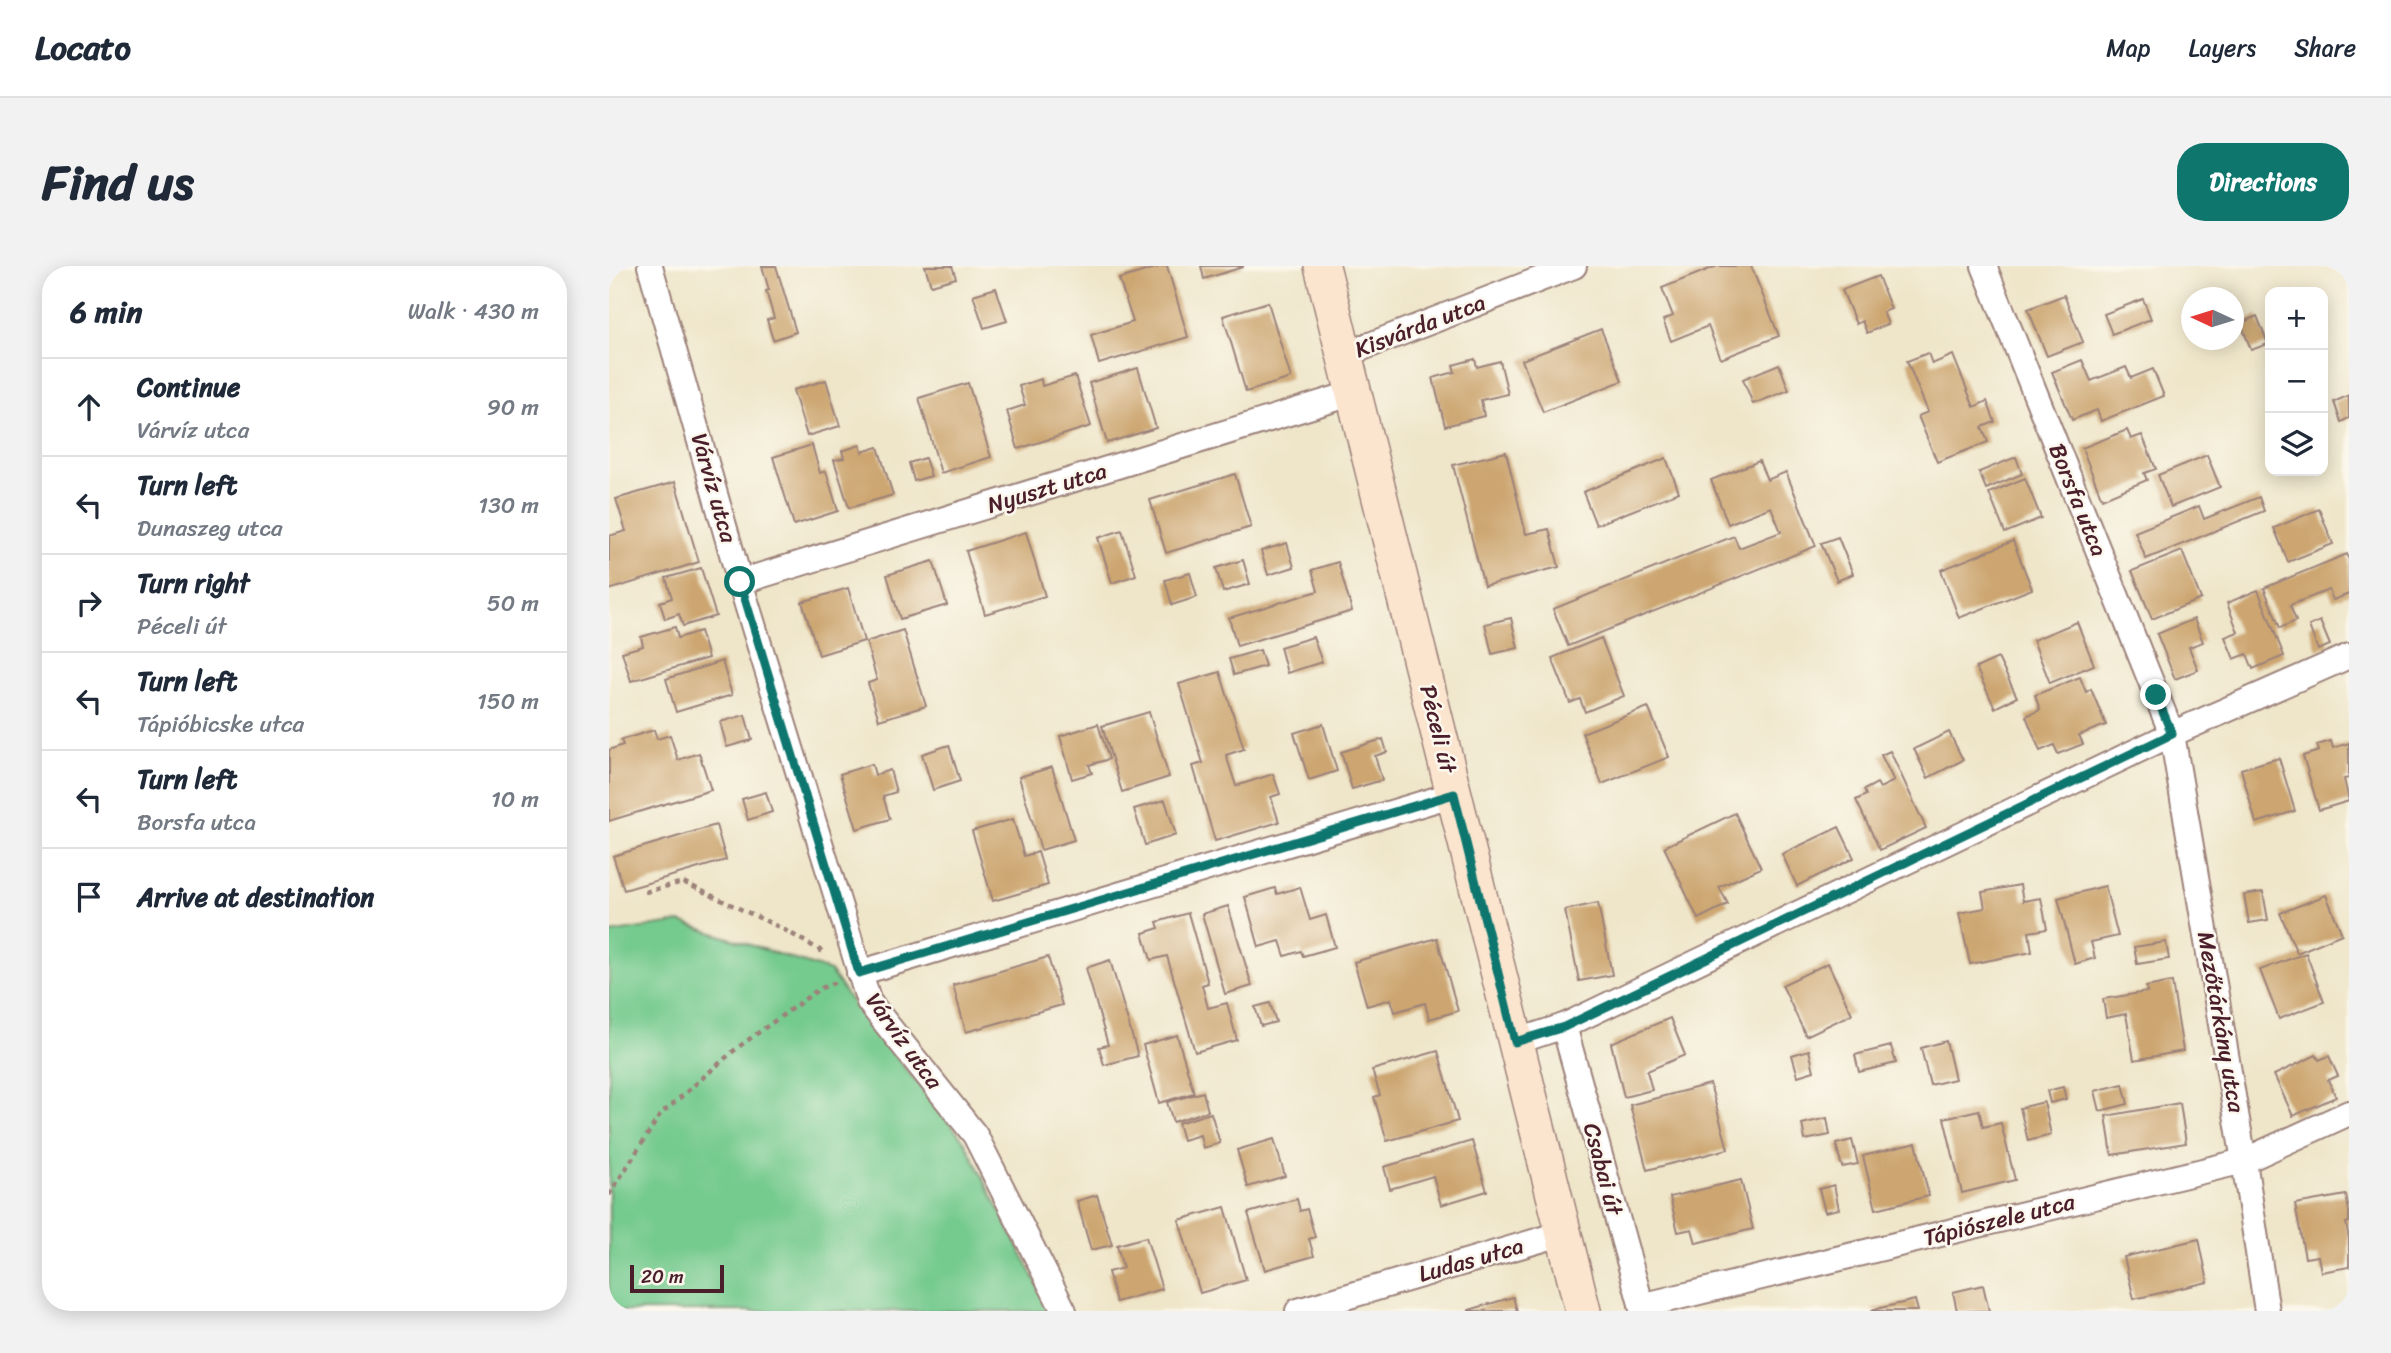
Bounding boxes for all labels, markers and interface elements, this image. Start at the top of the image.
text: Locato [35,19,131,77]
text: Map [2106,27,2151,69]
text: Layers [2189,27,2256,69]
text: Share [2294,27,2356,69]
text: Find us [42,139,194,226]
button: Directions [2177,143,2349,221]
street label: Kisvárda utca [1348,282,1492,370]
text: 6 min [70,285,142,339]
north arrow [2181,287,2244,350]
map controls [2265,287,2328,476]
button: + [2265,287,2328,350]
text: Walk · 430 m [408,291,539,332]
button: − [2265,350,2328,413]
text: Continue [137,364,240,410]
text: 90 m [487,387,539,428]
icon: ahead [70,388,108,426]
text: Várvíz utca [137,410,249,451]
button: layers [2265,413,2328,476]
street label: Várvíz utca [679,428,749,548]
street label: Borsfa utca [2037,437,2119,563]
street label: Nyuszt utca [982,450,1112,526]
text: Turn left [137,462,237,508]
text: 130 m [478,485,539,526]
icon: left [70,486,108,524]
text: Dunaszeg utca [137,508,283,549]
text: Turn right [137,560,250,606]
route start [724,566,755,597]
text: 50 m [487,583,539,624]
icon: right [70,584,108,622]
text: Péceli út [137,606,227,647]
text: Turn left [137,658,237,704]
route end [2140,679,2171,710]
text: 150 m [477,681,539,722]
street label: Péceli út [1407,681,1469,779]
icon: left [70,682,108,720]
text: Tápióbicske utca [137,704,304,745]
text: Turn left [137,756,237,802]
text: 10 m [491,779,539,820]
icon: left [70,780,108,818]
text: Borsfa utca [137,802,256,843]
text: Arrive at destination [137,874,374,920]
icon: arrive [70,878,108,916]
street label: Mezőtárkány utca [2185,928,2257,1116]
street label: Várvíz utca [854,983,954,1099]
street label: Csabai út [1571,1118,1635,1221]
street label: Tápiószele utca [1919,1181,2079,1259]
street label: Ludas utca [1414,1225,1528,1295]
text: 20 m [641,1260,684,1293]
scale bar [630,1262,725,1294]

